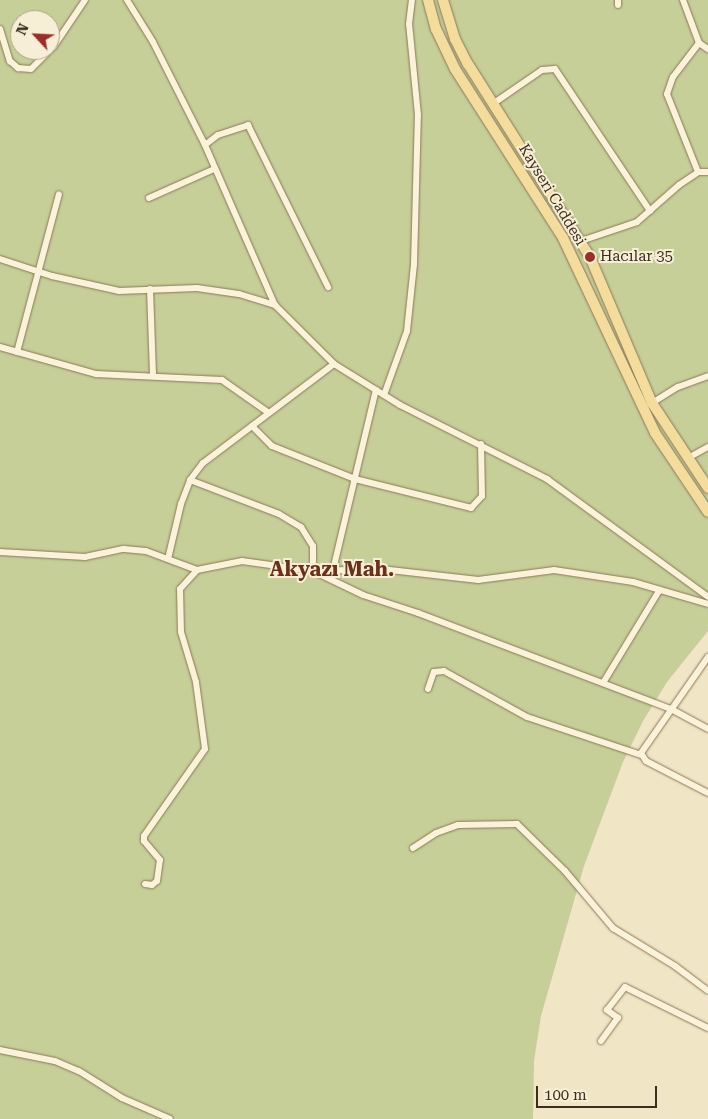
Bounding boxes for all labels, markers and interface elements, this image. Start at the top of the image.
north arrow [10,10,60,60]
text: N [13,21,32,37]
street label: Kayseri Caddesi [515,141,589,249]
place label: Hacılar 35 [600,248,673,266]
marker: Hacılar 35 [584,251,596,263]
district label: Akyazı Mah. [270,557,394,581]
scale bar [538,1076,659,1108]
text: 100 m [544,1086,587,1104]

